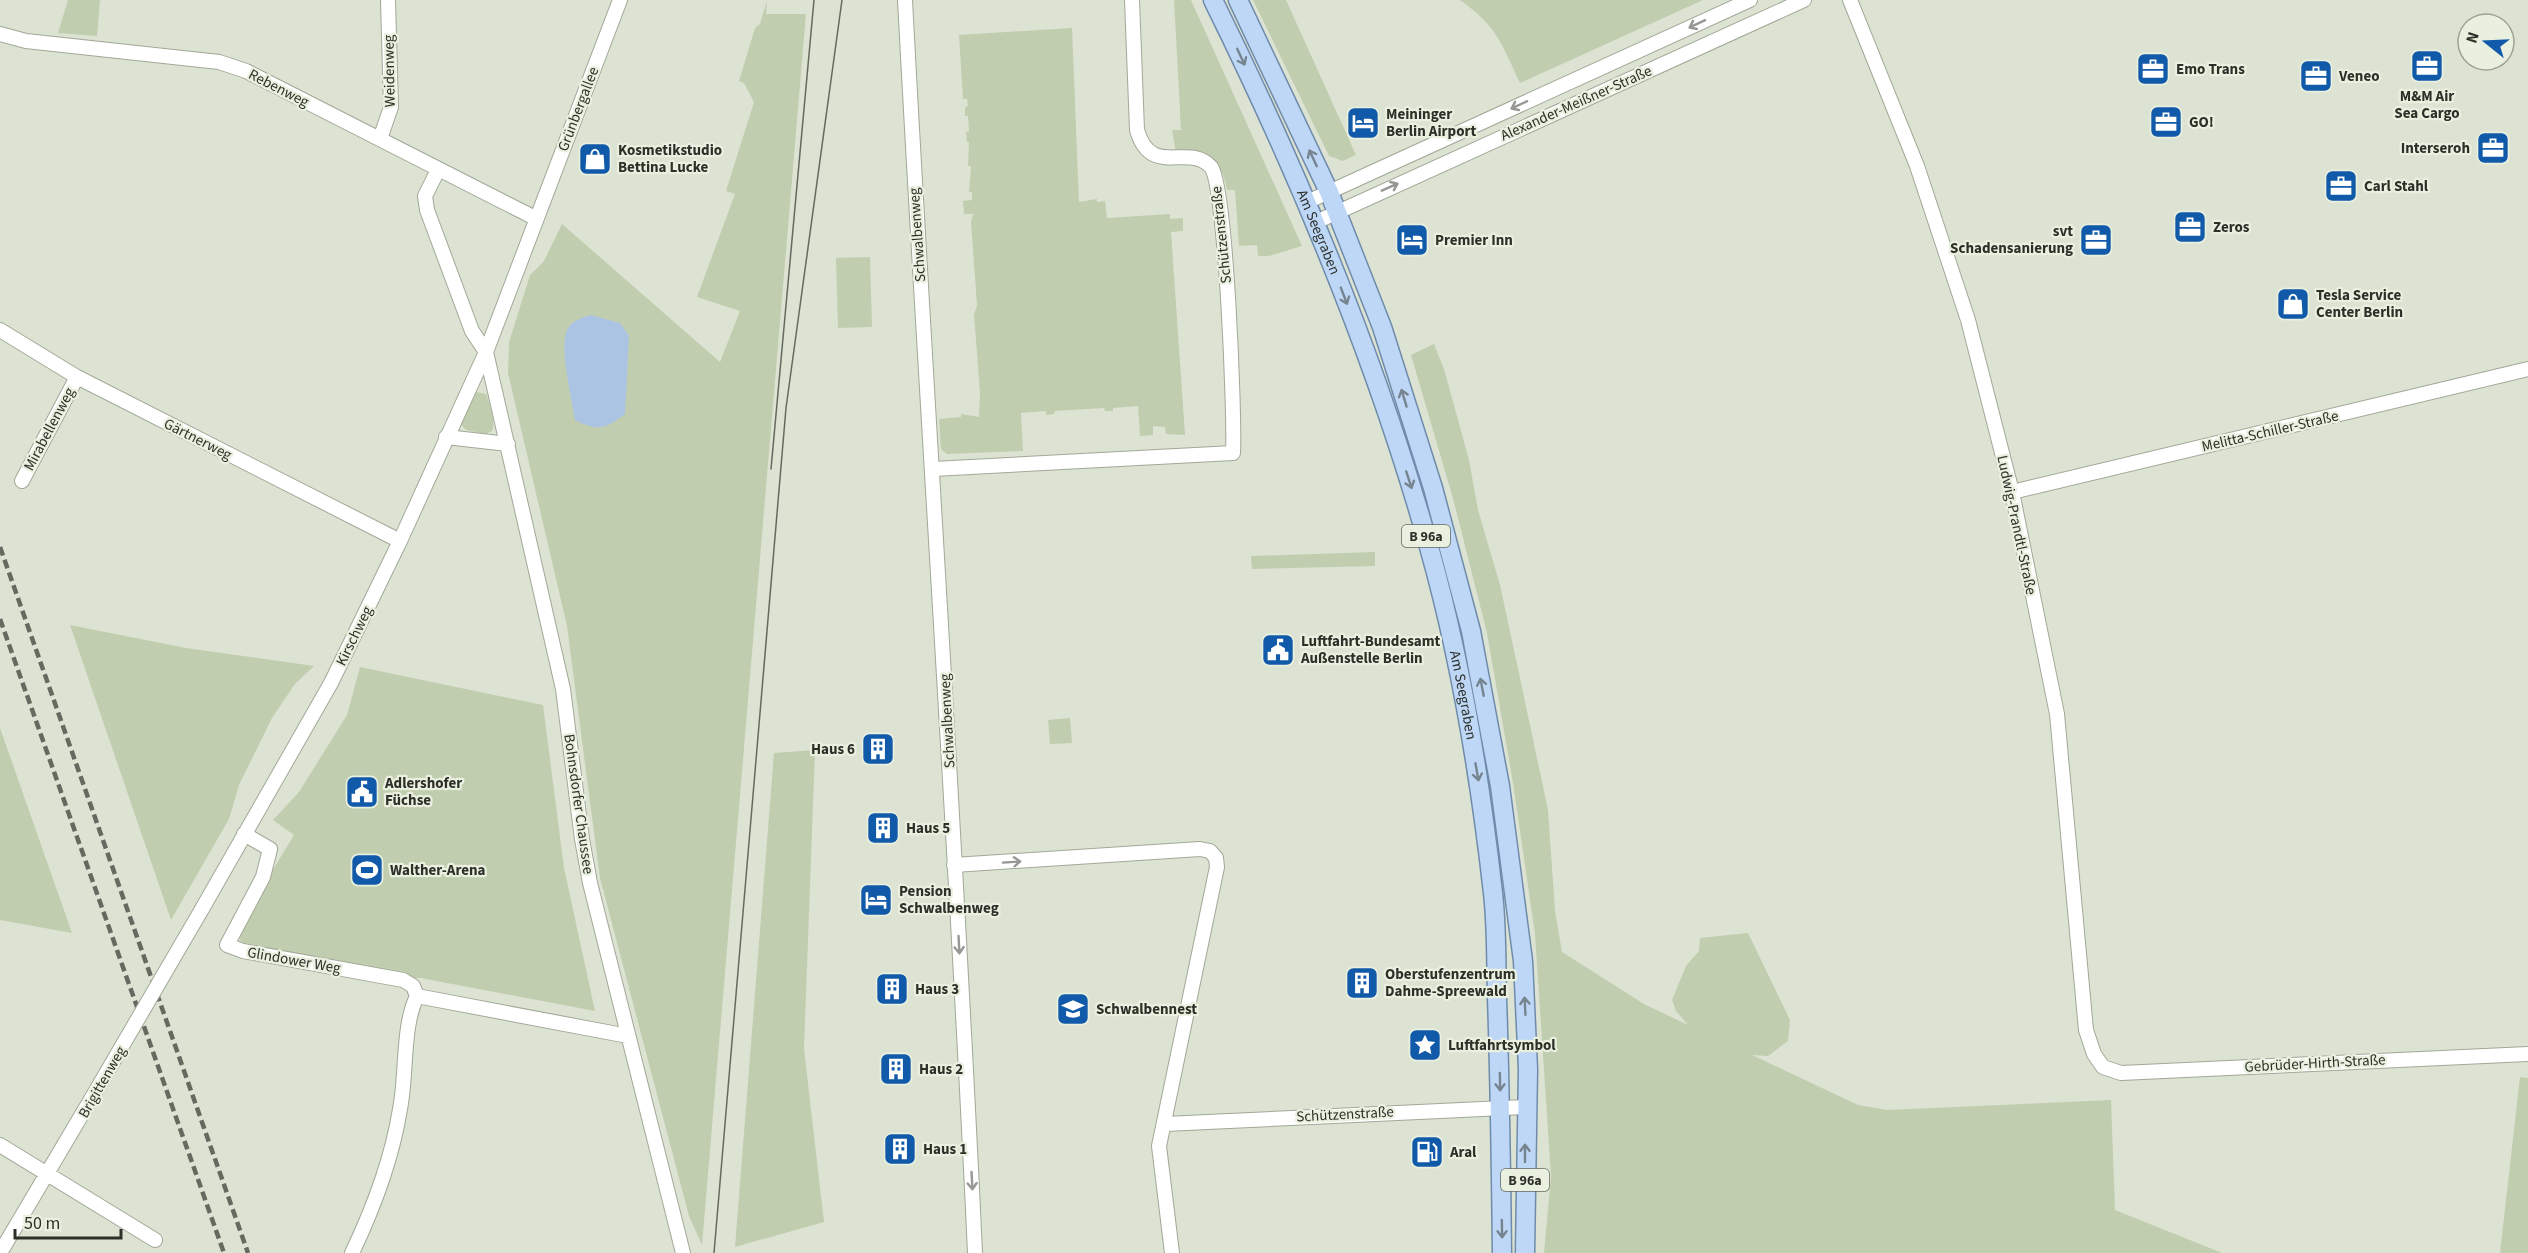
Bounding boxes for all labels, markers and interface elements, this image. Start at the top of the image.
north arrow [2456,12,2516,72]
one-way arrow [1688,19,1706,31]
text: N [2461,29,2485,46]
street label: Weidenweg [378,34,401,107]
one-way arrow [1235,48,1247,66]
office icon: M&M Air Sea Cargo [2409,48,2445,84]
office icon: Emo Trans [2135,51,2171,87]
office icon: Veneo [2298,58,2334,94]
place label: Emo Trans [2176,59,2245,80]
street label: Alexander-Meißner-Straße [1497,61,1655,146]
street label: Rebenweg [245,64,313,113]
street label: Grünbergallee [553,64,604,155]
place label: Veneo [2338,66,2380,87]
place label: M&M Air Sea Cargo [2394,86,2460,124]
one-way arrow [1511,100,1529,112]
place label: Meininger Berlin Airport [1386,104,1476,142]
office icon: GO! [2148,104,2184,140]
hotel icon: Meininger Berlin Airport [1345,105,1381,141]
place label: GO! [2189,112,2214,133]
office icon: Interseroh [2475,130,2511,166]
place label: Interseroh [2401,138,2470,159]
place label: Kosmetikstudio Bettina Lucke [618,140,722,178]
shop icon: Kosmetikstudio Bettina Lucke [577,141,613,177]
one-way arrow [1306,150,1318,168]
office icon: Carl Stahl [2323,168,2359,204]
place label: Carl Stahl [2364,176,2429,197]
one-way arrow [1381,181,1399,193]
street label: Schützenstraße [1206,185,1237,285]
street label: Am Seegraben [1291,186,1345,278]
street label: Schwalbenweg [904,187,931,283]
office icon: Zeros [2172,209,2208,245]
place label: Zeros [2213,217,2250,238]
place label: svt Schadensanierung [1950,221,2073,259]
hotel icon: Premier Inn [1394,222,1430,258]
office icon: svt Schadensanierung [2078,222,2114,258]
place label: Premier Inn [1435,230,1513,251]
place label: Tesla Service Center Berlin [2316,285,2403,323]
one-way arrow [1339,286,1350,305]
shop icon: Tesla Service Center Berlin [2275,286,2311,322]
street label: Mirabellenweg [19,383,80,475]
one-way arrow [1398,389,1409,408]
street label: Melitta-Schiller-Straße [2200,406,2340,457]
street label: Gärtnerweg [160,413,236,466]
street label: Ludwig-Prandtl-Straße [1991,453,2042,597]
one-way arrow [1404,470,1415,489]
road number: B 96a [1402,525,1450,547]
street label: Kirschweg [331,602,378,670]
place label: Luftfahrt-Bundesamt Außenstelle Berlin [1300,631,1441,669]
public building icon: Luftfahrt-Bundesamt Außenstelle Berlin [1260,632,1296,668]
street label: Am Seegraben [1444,649,1482,741]
street label: Schwalbenweg [935,673,960,769]
one-way arrow [1476,678,1487,697]
building icon: Haus 6 [860,731,896,767]
street label: Bohnsdorfer Chaussee [558,733,599,875]
place label: Haus 6 [811,739,855,760]
one-way arrow [1472,762,1483,781]
place label: Adlershofer Füchse [384,773,462,811]
public building icon: Adlershofer Füchse [344,774,380,810]
building icon: Haus 5 [865,810,901,846]
place label: Haus 5 [906,818,950,839]
sports icon: Walther-Arena [349,852,385,888]
one-way arrow [1002,856,1022,867]
place label: Walther-Arena [390,860,486,881]
place label: Pension Schwalbenweg [899,881,999,919]
hotel icon: Pension Schwalbenweg [858,882,894,918]
one-way arrow [953,934,964,954]
street label: Glindower Weg [246,942,343,979]
place label: Oberstufenzentrum Dahme-Spreewald [1385,964,1516,1002]
building icon: Oberstufenzentrum Dahme-Spreewald [1344,965,1380,1001]
building icon: Haus 3 [874,971,910,1007]
place label: Haus 3 [915,979,959,1000]
school or university icon: Schwalbennest [1055,991,1091,1027]
one-way arrow [1520,997,1531,1017]
place label: Schwalbennest [1096,999,1197,1020]
place icon: Luftfahrtsymbol [1407,1027,1443,1063]
place label: Luftfahrtsymbol [1448,1035,1556,1056]
street label: Brigittenweg [73,1042,132,1122]
street label: Gebrüder-Hirth-Straße [2244,1049,2386,1078]
building icon: Haus 2 [878,1051,914,1087]
place label: Haus 2 [919,1059,963,1080]
one-way arrow [1494,1072,1506,1092]
street label: Schützenstraße [1296,1101,1394,1128]
building icon: Haus 1 [882,1131,918,1167]
fuel station icon: Aral [1409,1134,1445,1170]
place label: Haus 1 [923,1139,967,1160]
place label: Aral [1449,1142,1477,1163]
one-way arrow [1519,1143,1531,1163]
road number: B 96a [1501,1169,1549,1191]
one-way arrow [966,1171,977,1191]
scale bar [15,1202,122,1240]
text: 50 m [24,1211,60,1236]
one-way arrow [1496,1218,1508,1238]

